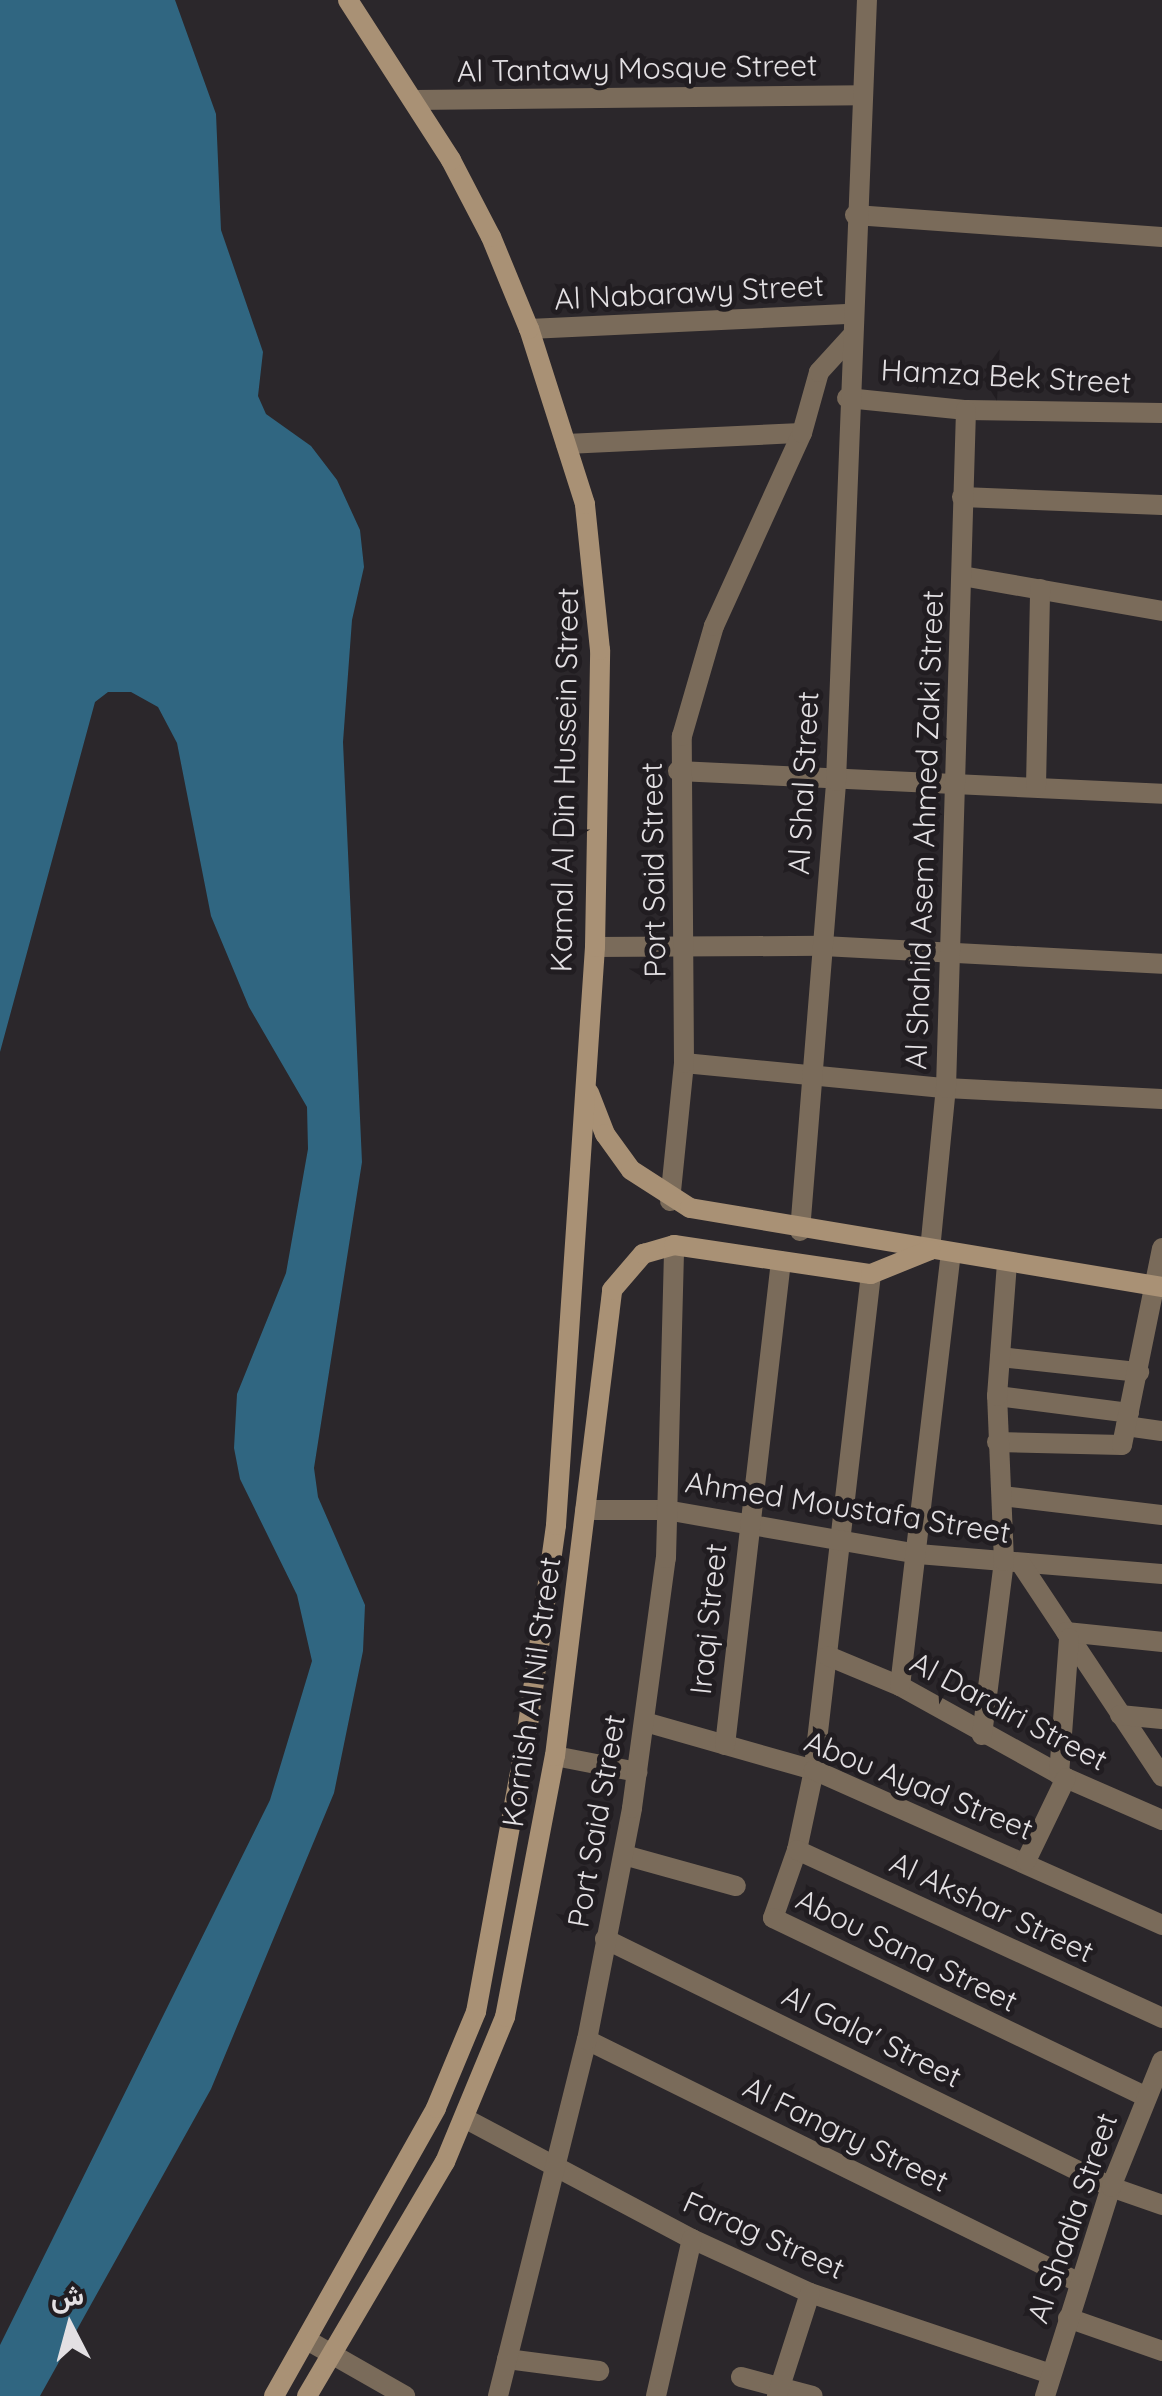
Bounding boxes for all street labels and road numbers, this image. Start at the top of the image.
street label: Al Tantawy Mosque Street [456,47,818,89]
street label: Al Nabarawy Street [553,267,825,317]
street label: Hamza Bek Street [880,351,1132,401]
street label: Kamal Al Din Hussein Street [543,587,585,973]
street label: Al Shahid Asem Ahmed Zaki Street [898,590,950,1070]
street label: Al Shal Street [780,690,826,876]
street label: Port Said Street [633,762,673,978]
street label: Ahmed Moustafa Street [683,1464,1013,1550]
street label: Iraqi Street [682,1542,734,1696]
street label: Kornish Al Nil Street [494,1555,568,1829]
street label: Al Dardiri Street [904,1644,1114,1778]
street label: Port Said Street [560,1712,632,1930]
street label: Abou Ayad Street [800,1723,1038,1847]
street label: Al Akshar Street [884,1844,1100,1970]
street label: Abou Sana Street [790,1881,1024,2019]
street label: Al Gala' Street [776,1977,968,2095]
street label: Al Fangry Street [737,2069,955,2199]
street label: Al Shadia Street [1019,2108,1125,2328]
street label: Farag Street [678,2183,850,2287]

